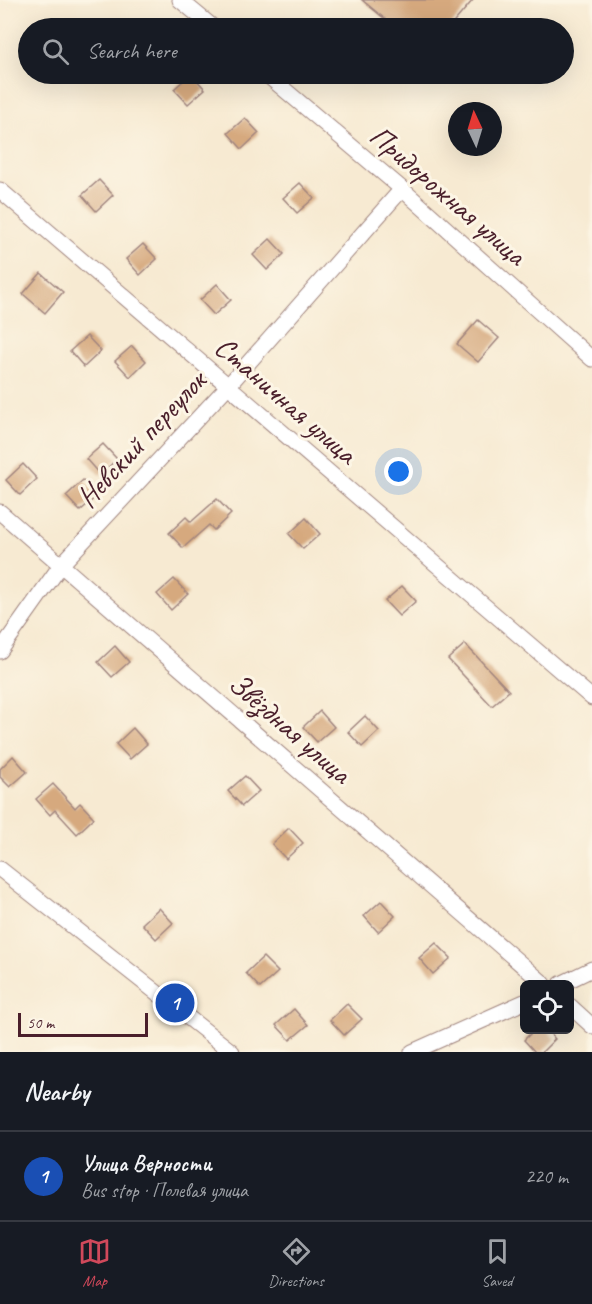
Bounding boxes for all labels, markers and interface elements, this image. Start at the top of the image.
search box [18,18,574,84]
icon: search [39,35,72,68]
text: Search here [87,37,177,65]
north arrow [448,102,502,156]
street label: Придорожная улица [362,116,536,275]
street label: Станичная улица [207,328,366,473]
street label: Невский переулок [68,360,216,515]
your location [384,457,413,486]
street label: Звёздная улица [221,664,361,793]
pin: 1 [156,980,195,1026]
map controls [520,980,574,1034]
button: locate [520,980,574,1034]
scale bar [18,1010,148,1038]
text: 50 m [27,1013,54,1033]
text: Nearby [24,1075,89,1108]
text: Улица Верности [81,1150,212,1178]
text: 1 [39,1164,48,1189]
text: 220 m [525,1164,568,1189]
text: Bus stop · Полевая улица [81,1178,248,1203]
tab: Map [78,1235,111,1291]
tab: Directions [268,1235,324,1291]
tab: Saved [481,1235,514,1291]

